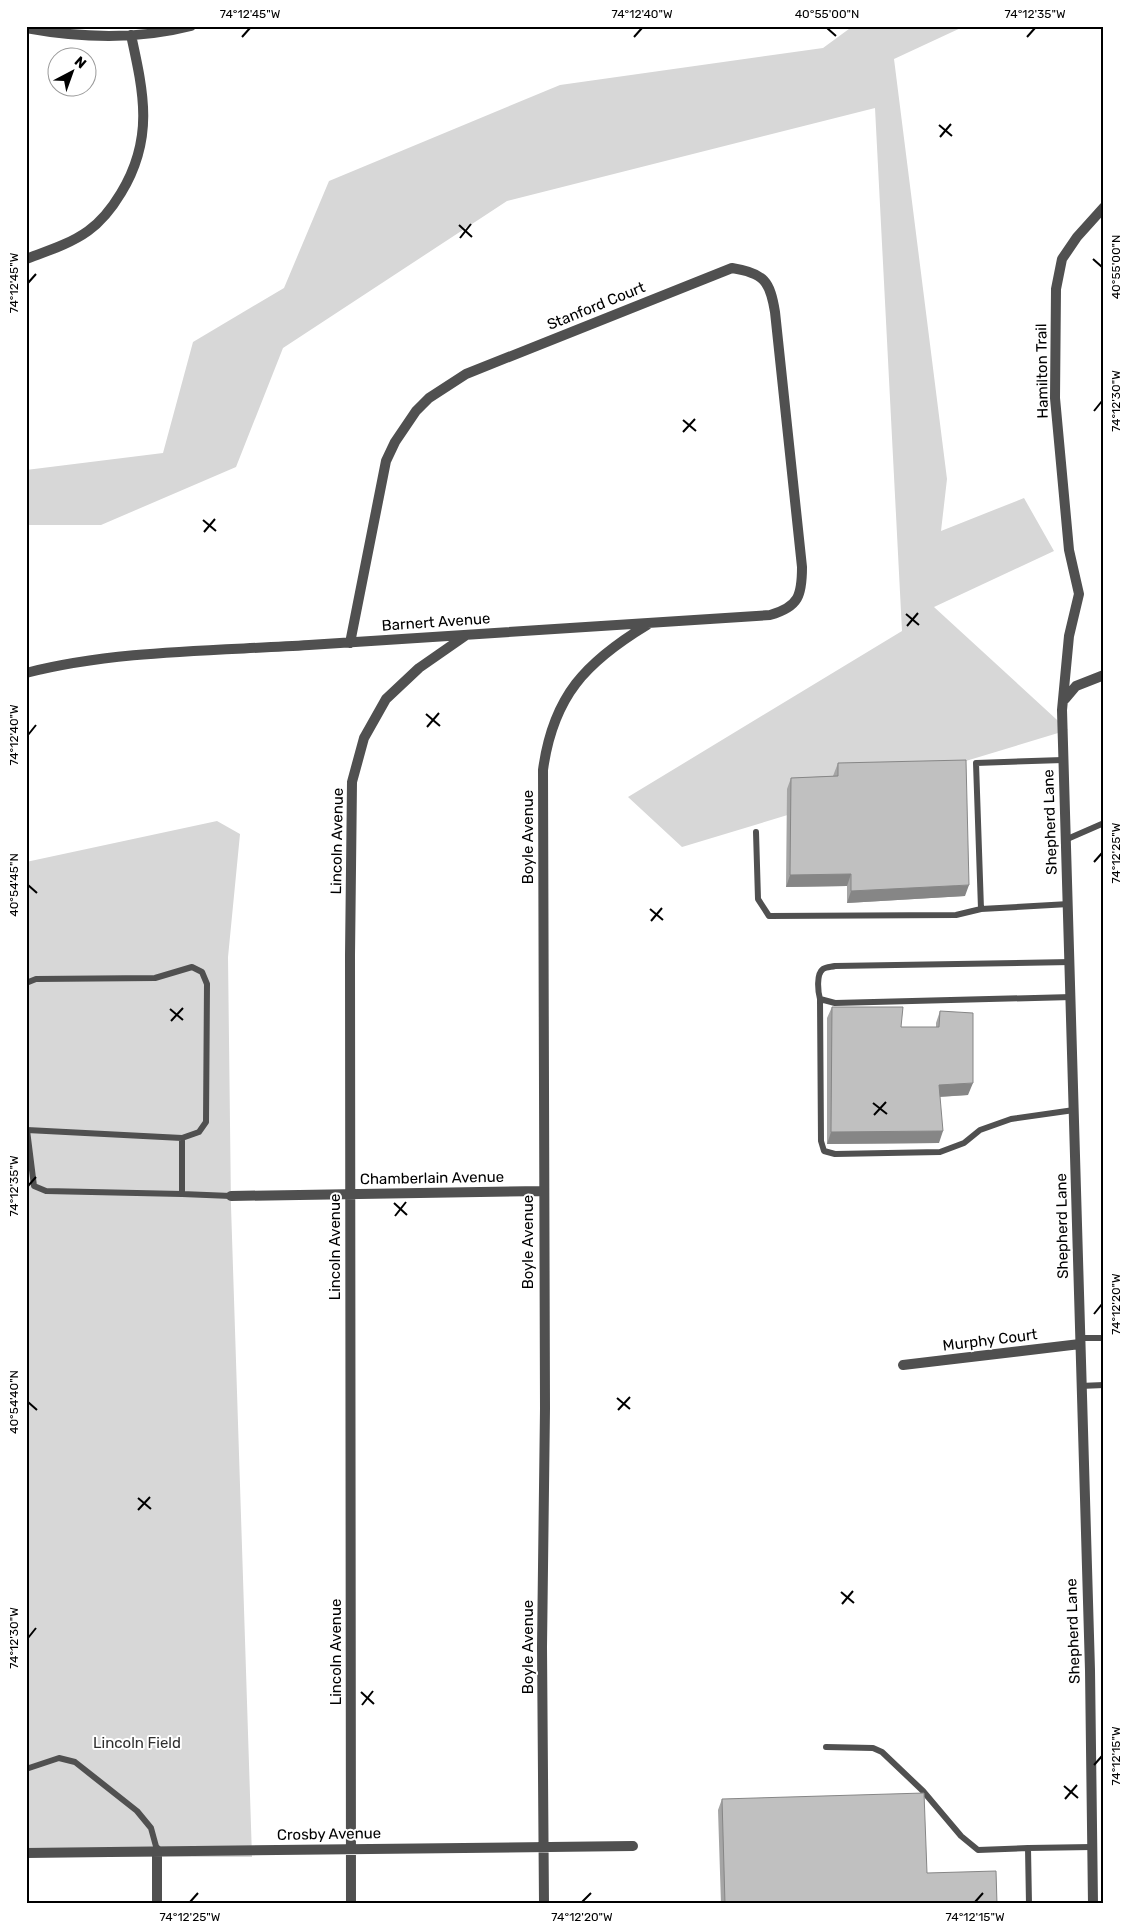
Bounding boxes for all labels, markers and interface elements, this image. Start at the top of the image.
text: 74°12'45"W [220,7,281,21]
text: 74°12'40"W [611,7,673,21]
text: 40°55'00"N [795,7,859,21]
text: 74°12'35"W [1004,7,1066,21]
north arrow [48,48,98,98]
text: N [71,53,90,72]
text: 40°55'00"N [1109,235,1123,299]
text: 74°12'45"W [7,252,21,313]
street label: Stanford Court [544,278,648,334]
street label: Hamilton Trail [1032,323,1052,419]
text: 74°12'30"W [1109,370,1123,432]
street label: Barnert Avenue [381,609,491,635]
text: 74°12'40"W [7,704,21,766]
street label: Shepherd Lane [1039,769,1061,875]
street label: Lincoln Avenue [327,788,347,894]
street label: Boyle Avenue [519,790,537,884]
text: 74°12'25"W [1109,822,1123,883]
text: 40°54'45"N [7,853,21,917]
text: 74°12'35"W [7,1155,21,1217]
street label: Chamberlain Avenue [360,1168,504,1188]
street label: Shepherd Lane [1052,1173,1072,1279]
street label: Lincoln Avenue [326,1194,344,1300]
street label: Boyle Avenue [519,1195,537,1289]
text: 74°12'20"W [1109,1273,1123,1335]
street label: Murphy Court [942,1325,1038,1355]
text: 40°54'40"N [7,1370,21,1434]
street label: Shepherd Lane [1062,1578,1084,1684]
street label: Lincoln Avenue [327,1599,345,1705]
street label: Boyle Avenue [519,1600,537,1694]
text: 74°12'30"W [7,1607,21,1669]
text: 74°12'15"W [1109,1726,1123,1786]
park label: Lincoln Field [93,1734,181,1752]
street label: Crosby Avenue [277,1824,381,1844]
text: 74°12'25"W [160,1910,221,1924]
text: 74°12'20"W [551,1910,613,1924]
text: 74°12'15"W [945,1910,1005,1924]

